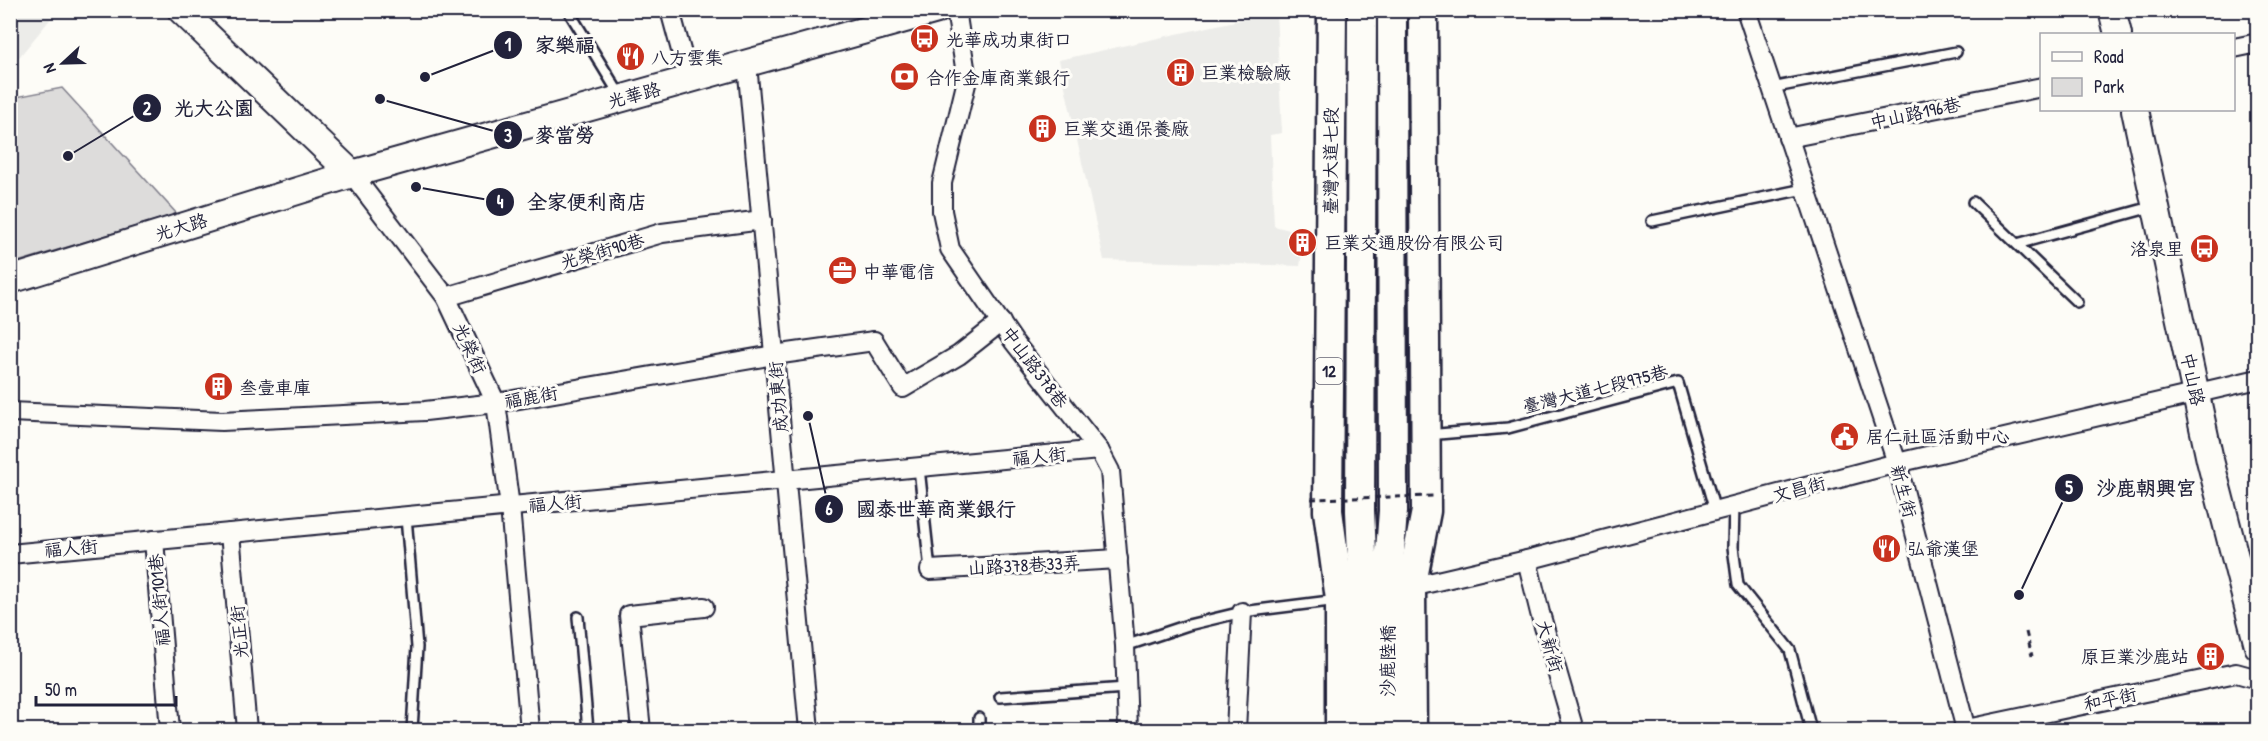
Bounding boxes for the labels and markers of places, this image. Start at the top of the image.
bus stop icon: 光華成功東街口 [909,23,941,55]
callout: 家樂福 [493,26,607,64]
place label: 光華成功東街口 [946,27,1072,52]
restaurant icon: 八方雲集 [614,41,646,73]
place label: 八方雲集 [651,45,723,70]
building icon: 巨業檢驗廠 [1164,56,1196,88]
place label: 巨業檢驗廠 [1201,60,1291,85]
bank icon: 合作金庫商業銀行 [889,61,921,93]
place label: 合作金庫商業銀行 [926,65,1070,90]
callout: 光大公園 [132,89,266,127]
building icon: 巨業交通保養廠 [1026,112,1058,144]
callout: 麥當勞 [493,116,607,154]
place label: 巨業交通保養廠 [1063,116,1189,141]
callout: 全家便利商店 [485,183,659,221]
building icon: 巨業交通股份有限公司 [1287,226,1319,258]
place label: 巨業交通股份有限公司 [1324,230,1504,255]
bus stop icon: 洛泉里 [2189,232,2221,264]
place label: 洛泉里 [2130,236,2184,261]
office icon: 中華電信 [826,255,858,287]
place label: 中華電信 [863,259,935,284]
building icon: 叁壹車庫 [202,371,234,403]
place label: 叁壹車庫 [239,375,311,400]
public building icon: 居仁社區活動中心 [1829,420,1861,452]
place label: 居仁社區活動中心 [1866,424,2010,449]
callout: 沙鹿朝興宮 [2054,469,2208,507]
callout: 國泰世華商業銀行 [814,490,1028,528]
restaurant icon: 弘爺漢堡 [1870,532,1902,564]
place label: 弘爺漢堡 [1907,536,1979,561]
building icon: 原巨業沙鹿站 [2194,640,2226,672]
place label: 原巨業沙鹿站 [2081,644,2189,669]

